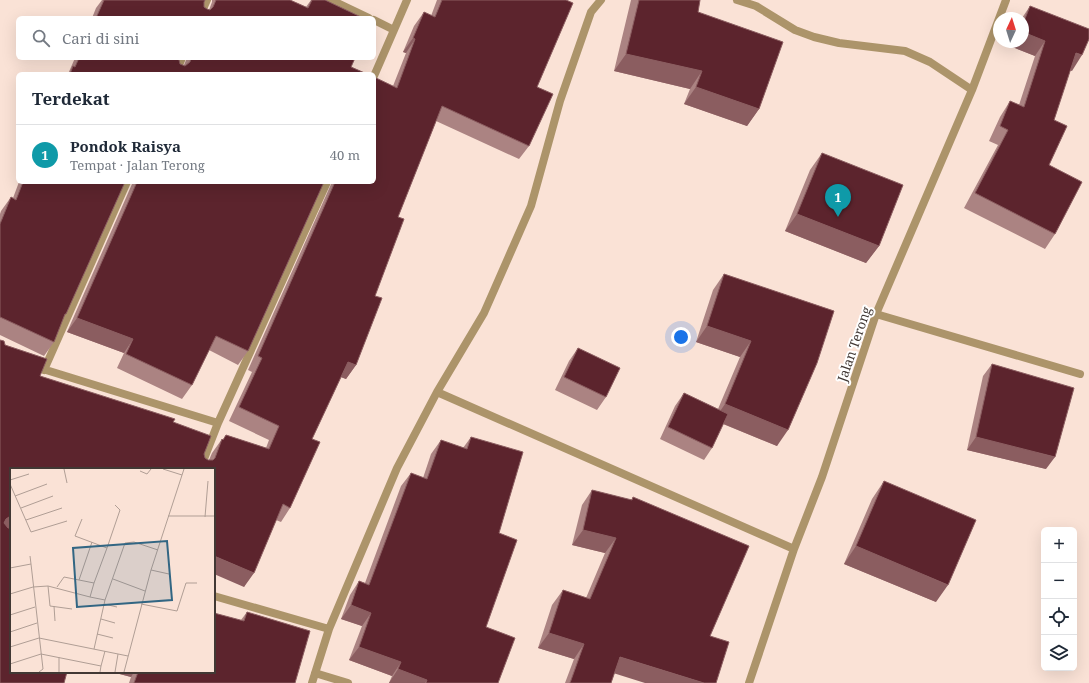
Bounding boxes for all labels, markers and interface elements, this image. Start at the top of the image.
north arrow [993,12,1029,48]
search box [16,16,376,60]
icon: search [30,27,52,49]
text: Cari di sini [62,28,139,48]
text: Terdekat [32,87,110,110]
text: Pondok Raisya [70,136,181,156]
text: 1 [41,146,49,164]
text: 40 m [330,146,360,164]
text: Tempat · Jalan Terong [70,156,205,174]
pin: 1 [825,184,851,217]
street label: Jalan Terong [832,304,875,385]
your location [671,327,691,347]
inset map [10,468,215,673]
map controls [1041,527,1077,671]
button: + [1041,527,1077,563]
button: − [1041,563,1077,599]
button: locate [1041,599,1077,635]
button: layers [1041,635,1077,671]

